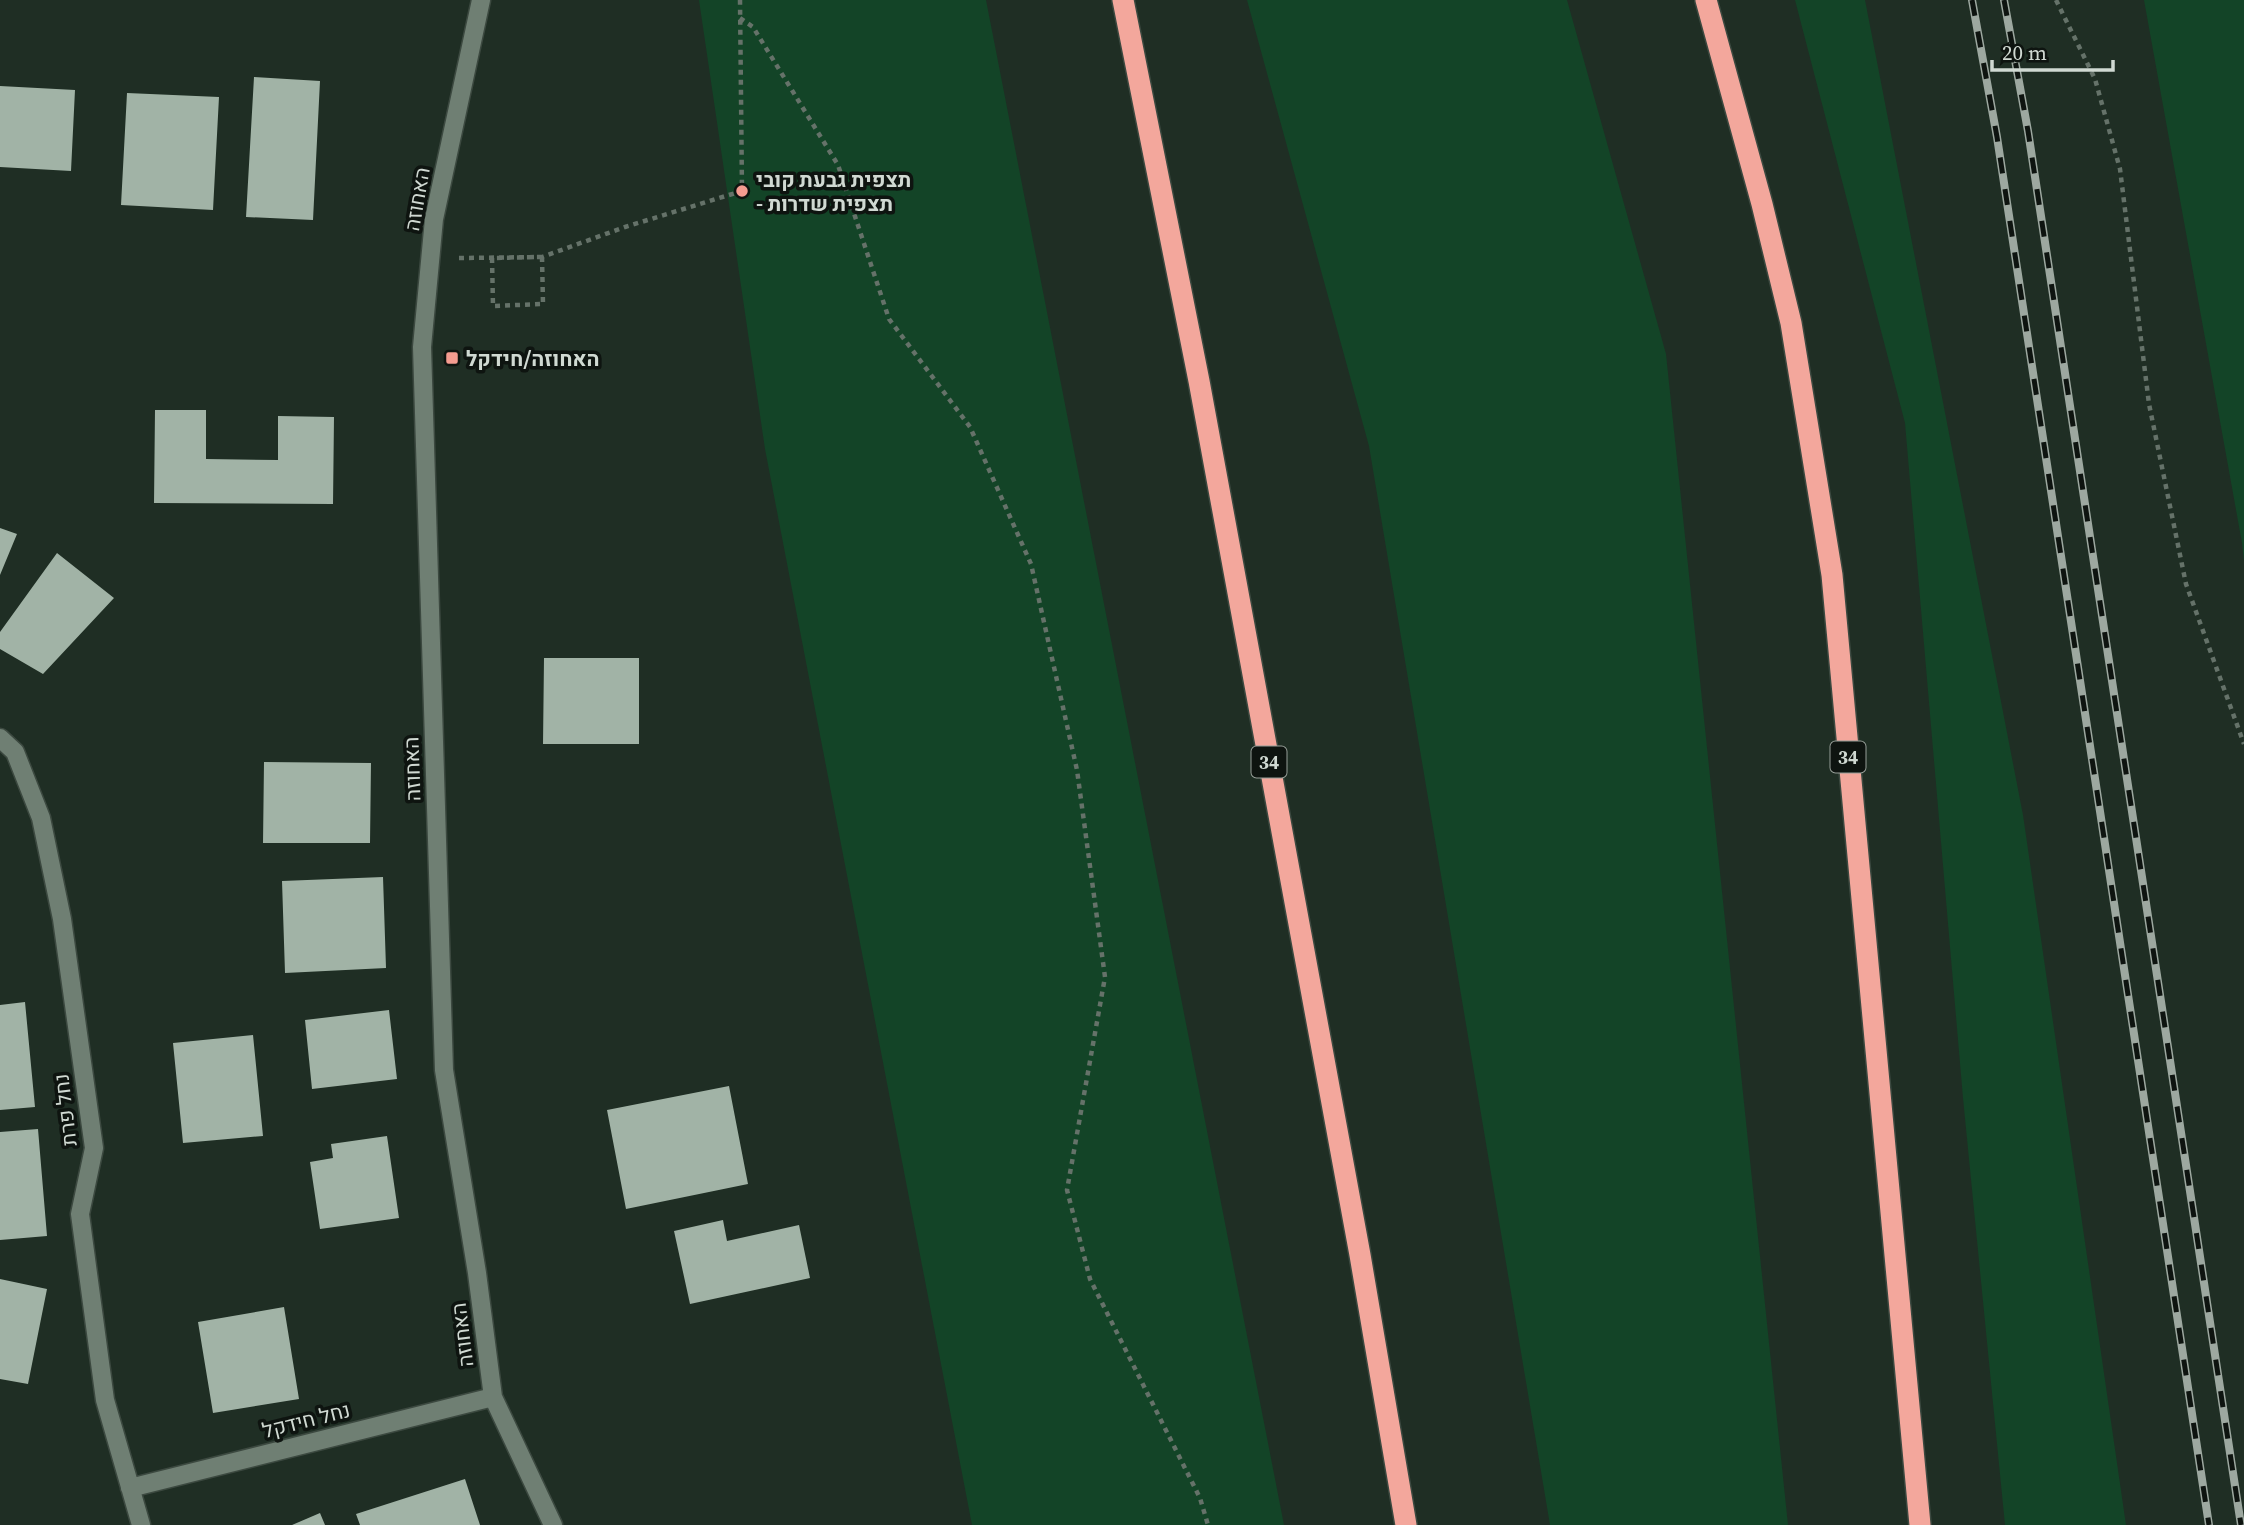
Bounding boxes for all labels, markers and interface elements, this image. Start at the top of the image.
scale bar [1992,28,2113,72]
text: 20 m [2002,38,2047,67]
street label: האחוזה [397,165,437,233]
place label: תצפית גבעת קובי - תצפית שדרות [756,165,911,218]
marker: תצפית גבעת קובי - תצפית שדרות [734,183,750,199]
place label: האחוזה/חידקל [466,344,599,373]
marker: האחוזה/חידקל [444,350,460,366]
street label: האחוזה [396,736,428,802]
road number: 34 [1830,742,1866,772]
road number: 34 [1252,747,1286,778]
street label: נחל פרת [46,1072,84,1148]
street label: האחוזה [444,1301,480,1369]
street label: נחל חידקל [259,1395,353,1445]

